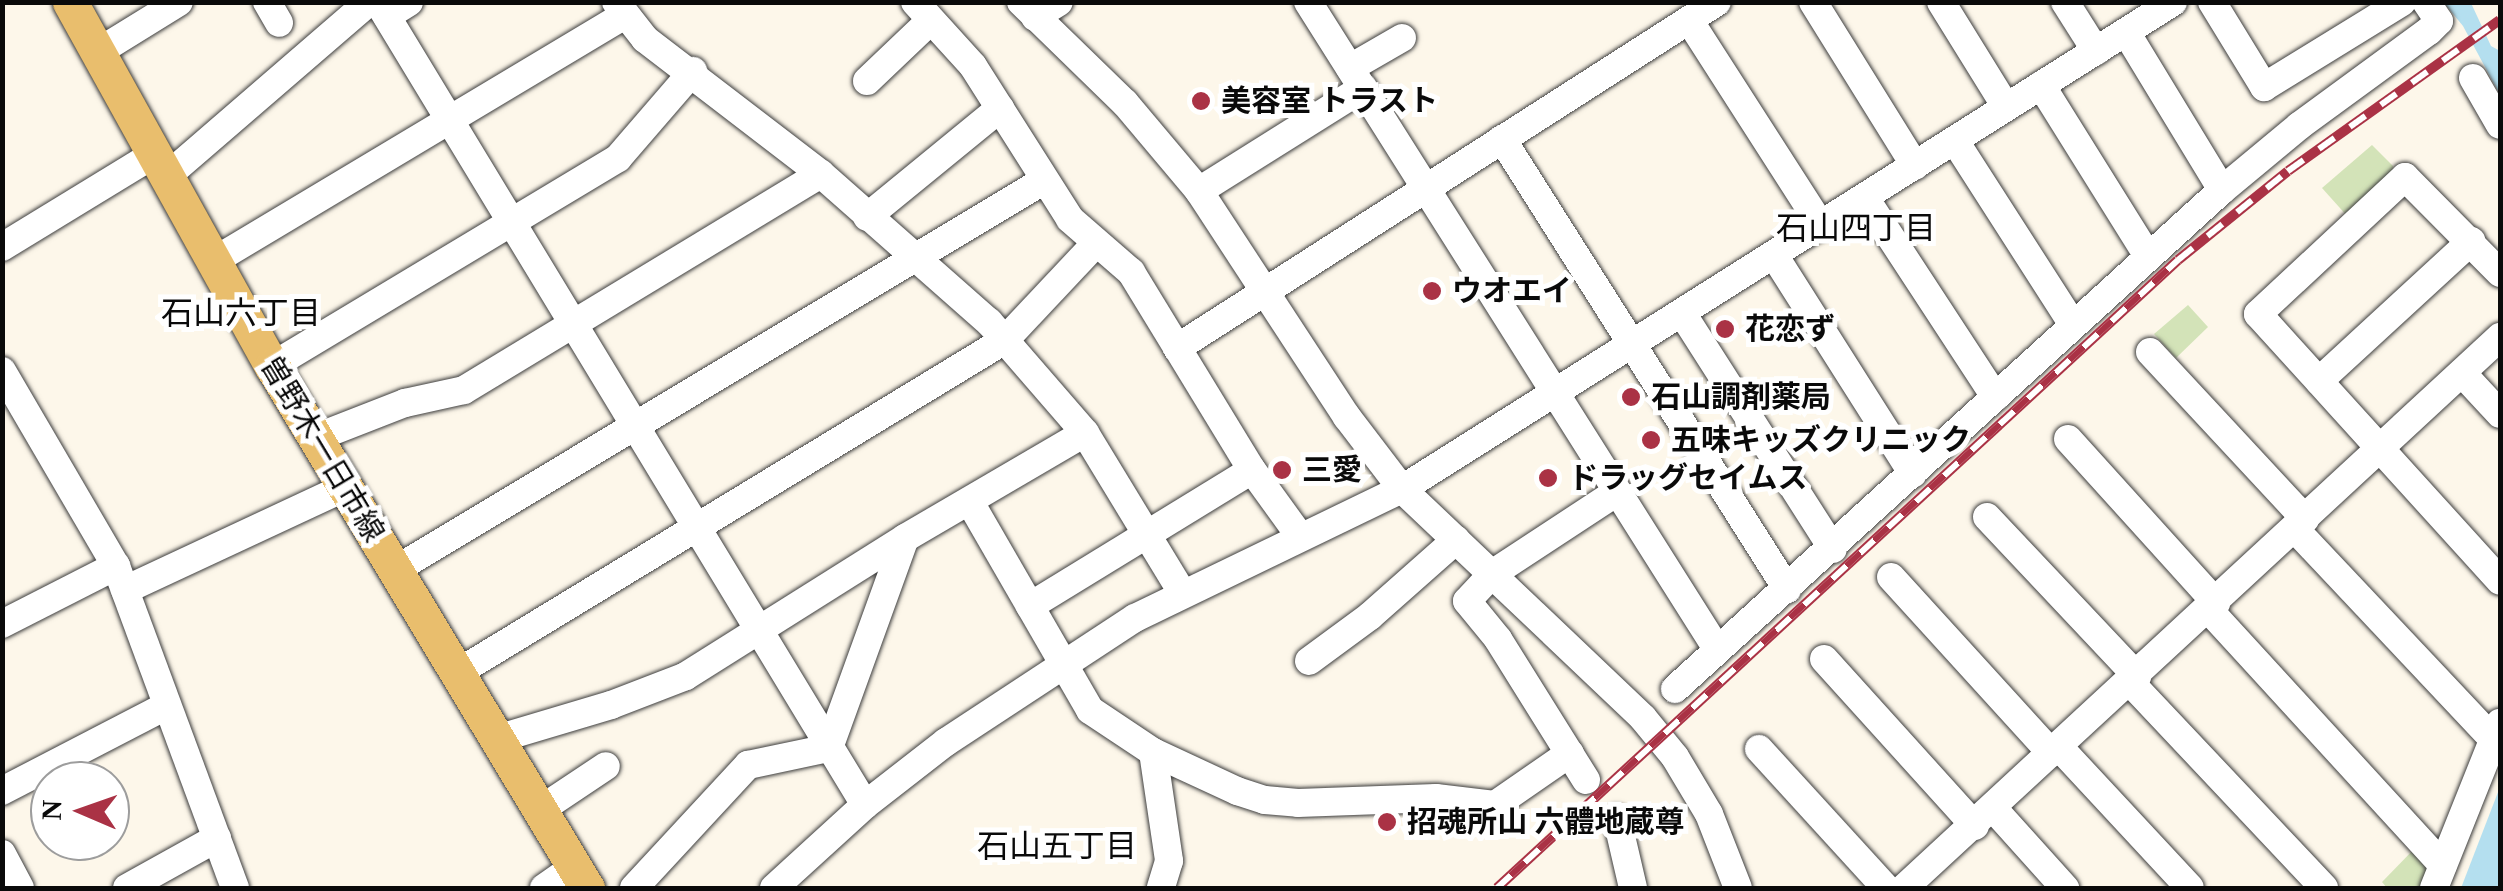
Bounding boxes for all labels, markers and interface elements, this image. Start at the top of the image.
place label: 美容室 トラスト [1221,83,1438,119]
marker: 美容室 トラスト [1190,90,1212,112]
district label: 石山四丁目 [1776,209,1936,247]
place label: ウオエイ [1452,273,1572,309]
marker: ウオエイ [1421,280,1443,302]
district label: 石山六丁目 [161,294,321,332]
place label: 花恋ず [1745,311,1835,347]
marker: 花恋ず [1714,318,1736,340]
street label: 曽野木一日市線 [252,350,392,548]
place label: 石山調剤薬局 [1651,379,1831,415]
marker: 石山調剤薬局 [1620,386,1642,408]
place label: 五味キッズクリニック [1671,422,1971,458]
marker: 五味キッズクリニック [1640,429,1662,451]
place label: 三愛 [1302,452,1362,488]
marker: 三愛 [1271,459,1293,481]
place label: ドラッグセイムス [1568,460,1808,496]
marker: ドラッグセイムス [1537,467,1559,489]
north arrow [30,761,130,861]
text: N [36,799,67,821]
place label: 招魂所山 六體地蔵尊 [1407,804,1684,840]
marker: 招魂所山 六體地蔵尊 [1376,811,1398,833]
district label: 石山五丁目 [977,827,1137,865]

